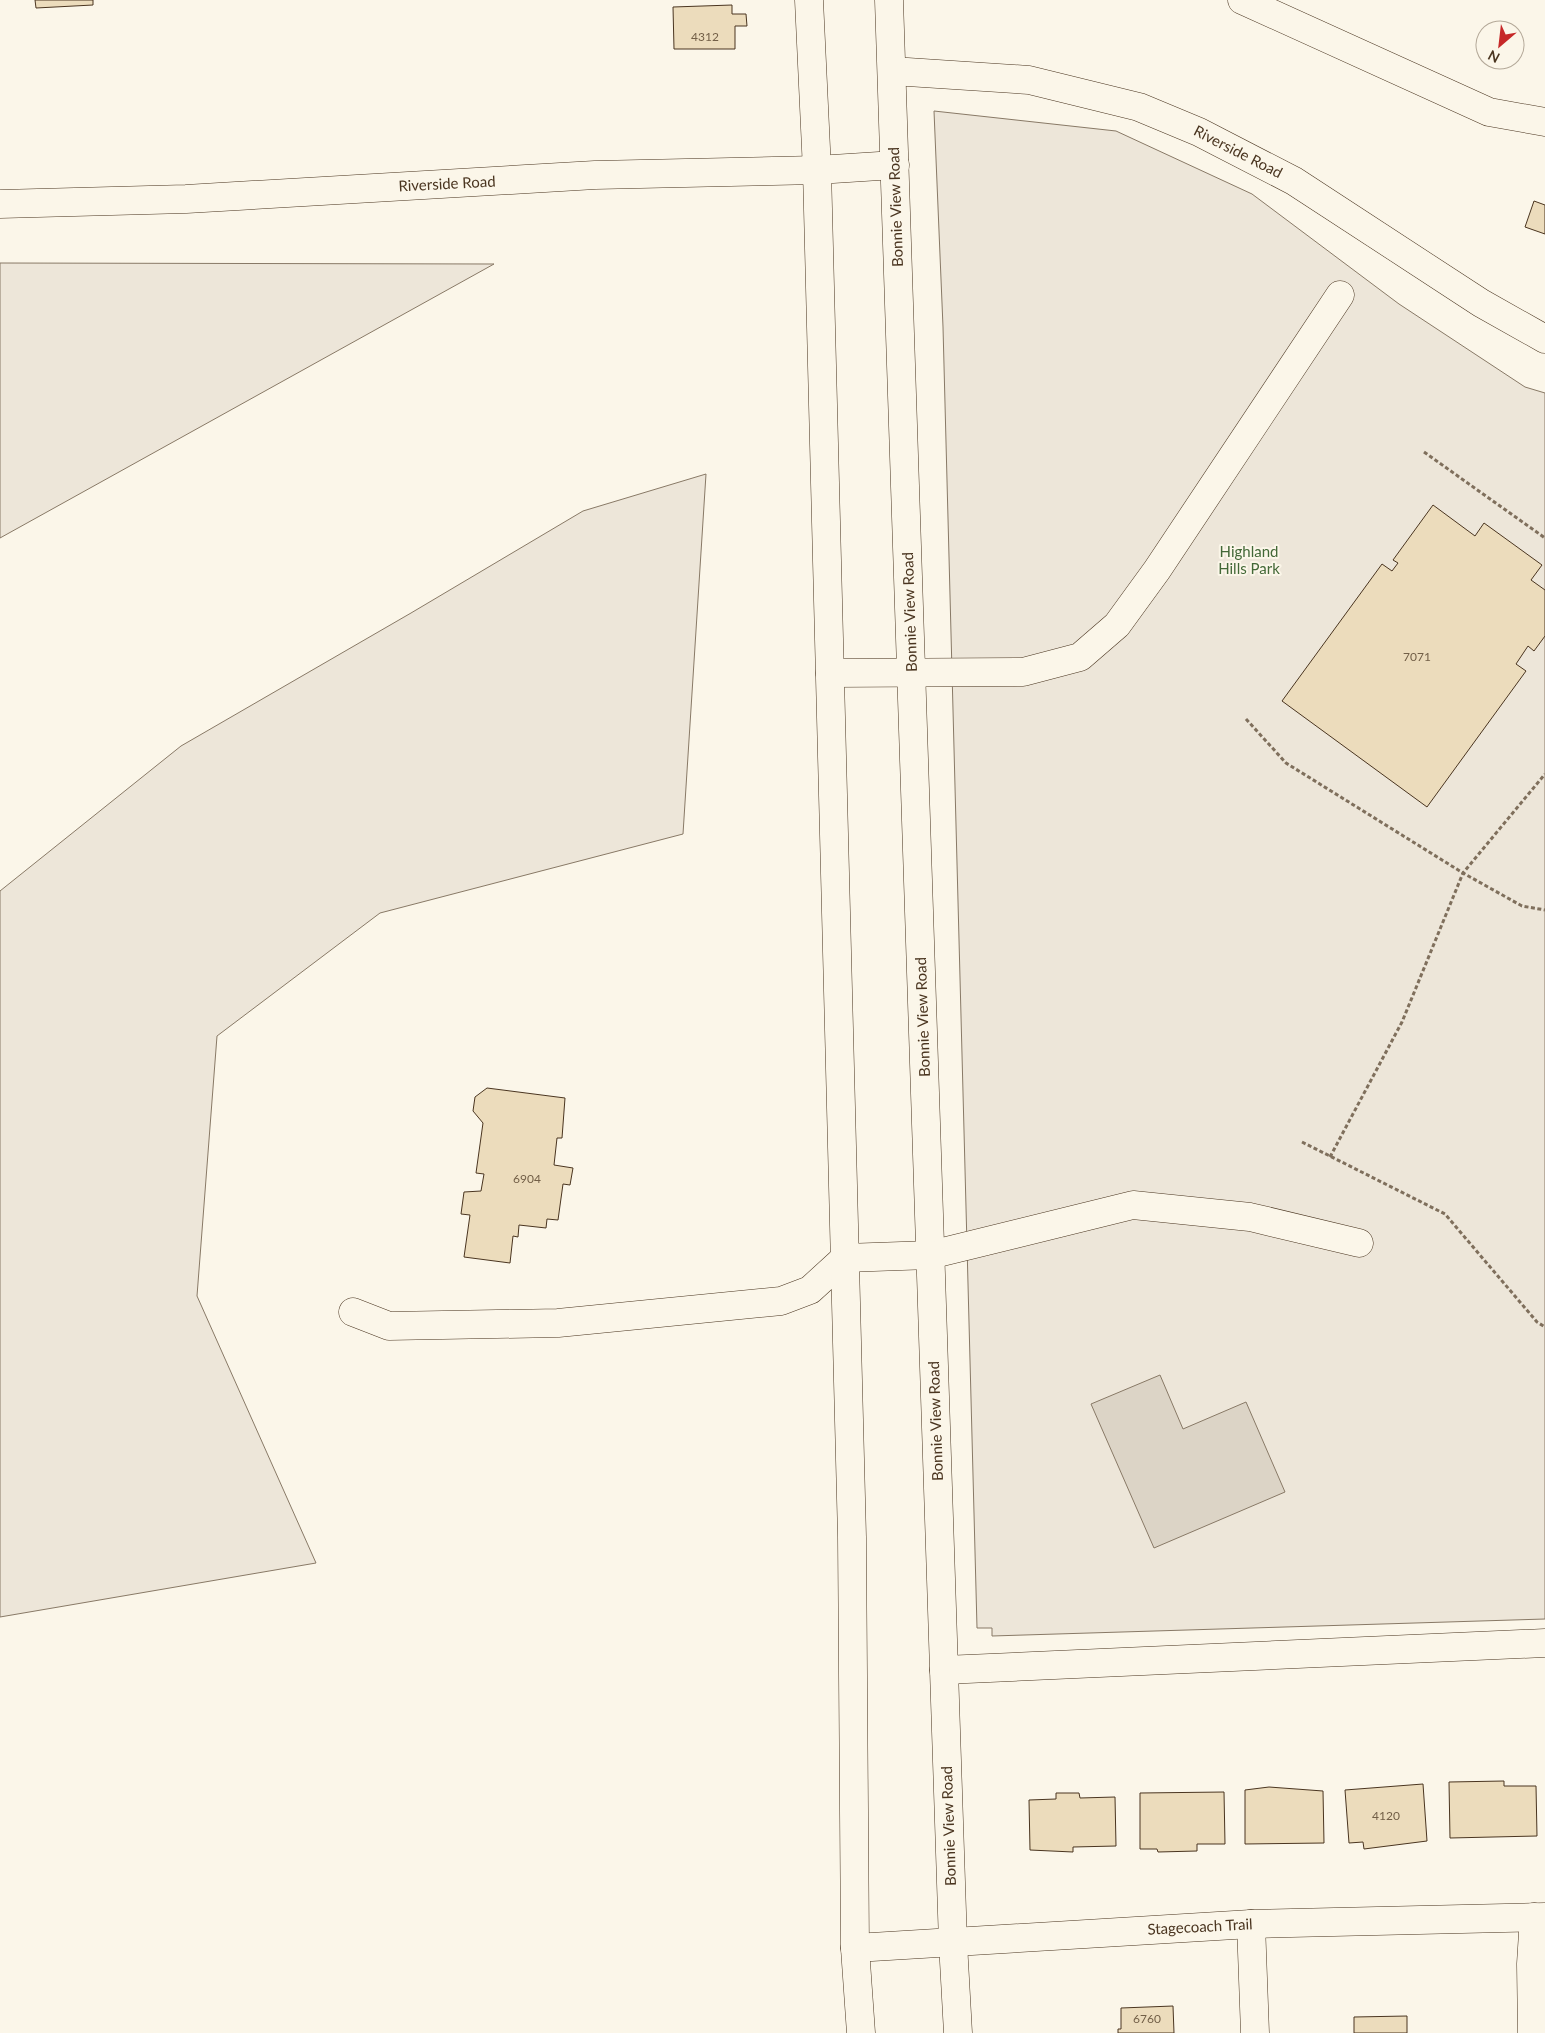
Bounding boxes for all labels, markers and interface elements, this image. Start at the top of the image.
north arrow [1475,20,1525,70]
house number: 4312 [691,29,719,44]
text: N [1485,47,1502,67]
street label: Riverside Road [1191,121,1286,181]
street label: Bonnie View Road [884,147,906,267]
street label: Riverside Road [398,171,496,195]
park label: Highland Hills Park [1218,542,1280,577]
street label: Bonnie View Road [898,552,920,672]
house number: 7071 [1403,649,1431,664]
street label: Bonnie View Road [911,957,933,1077]
house number: 6904 [513,1171,541,1186]
street label: Bonnie View Road [924,1361,946,1481]
street label: Bonnie View Road [937,1766,959,1886]
house number: 4120 [1372,1808,1400,1823]
street label: Stagecoach Trail [1147,1914,1253,1938]
house number: 6760 [1133,2011,1161,2026]

